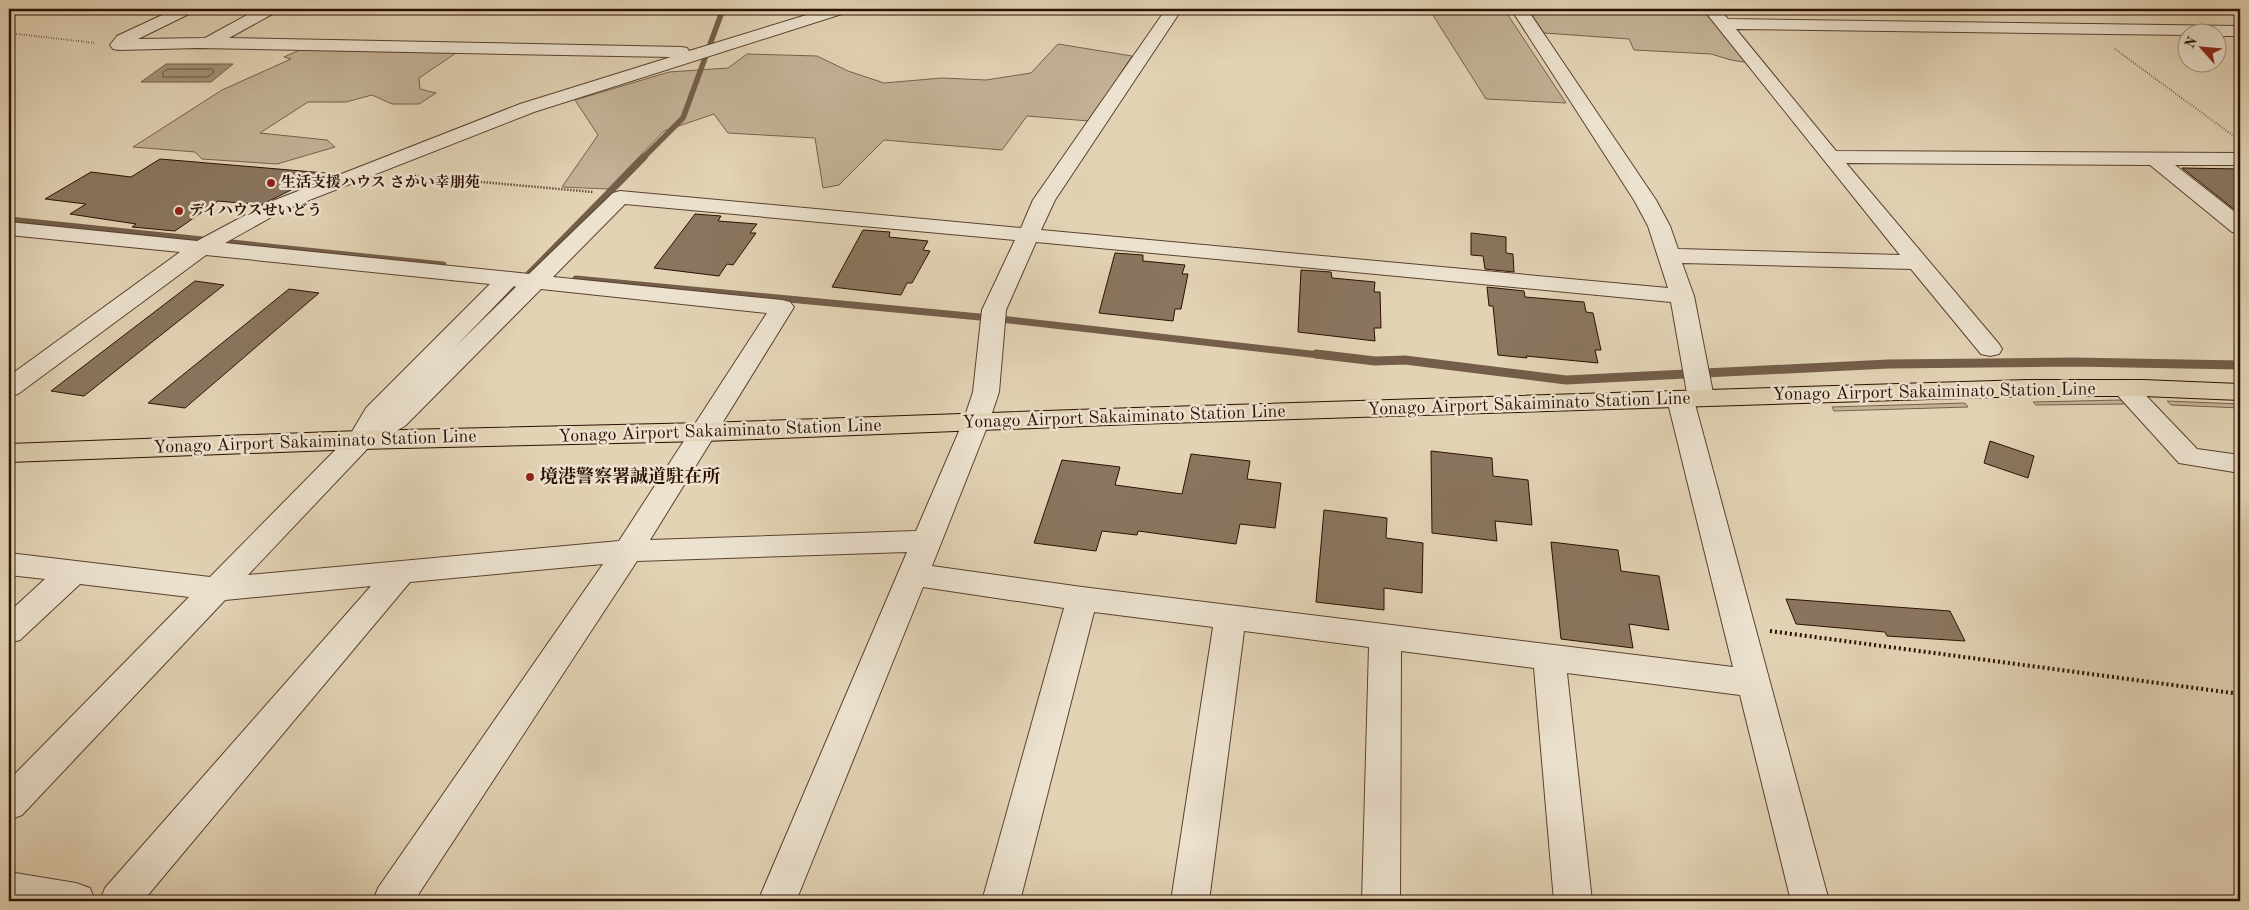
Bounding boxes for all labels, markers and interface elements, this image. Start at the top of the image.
north arrow [2176,22,2226,72]
text: N [2183,34,2200,50]
place label: 生活支援ハウス さかい幸朋苑 [281,173,480,191]
marker: 生活支援ハウス さかい幸朋苑 [265,177,277,189]
place label: デイハウスせいどう [189,202,322,219]
marker: デイハウスせいどう [173,205,185,217]
street label: Yonago Airport Sakaiminato Station Line [1772,380,2096,404]
street label: Yonago Airport Sakaiminato Station Line [1367,389,1691,419]
street label: Yonago Airport Sakaiminato Station Line [962,402,1286,432]
street label: Yonago Airport Sakaiminato Station Line [558,416,882,446]
street label: Yonago Airport Sakaiminato Station Line [153,427,477,457]
place label: 境港警察署誠道駐在所 [540,466,720,486]
marker: 境港警察署誠道駐在所 [524,471,536,483]

